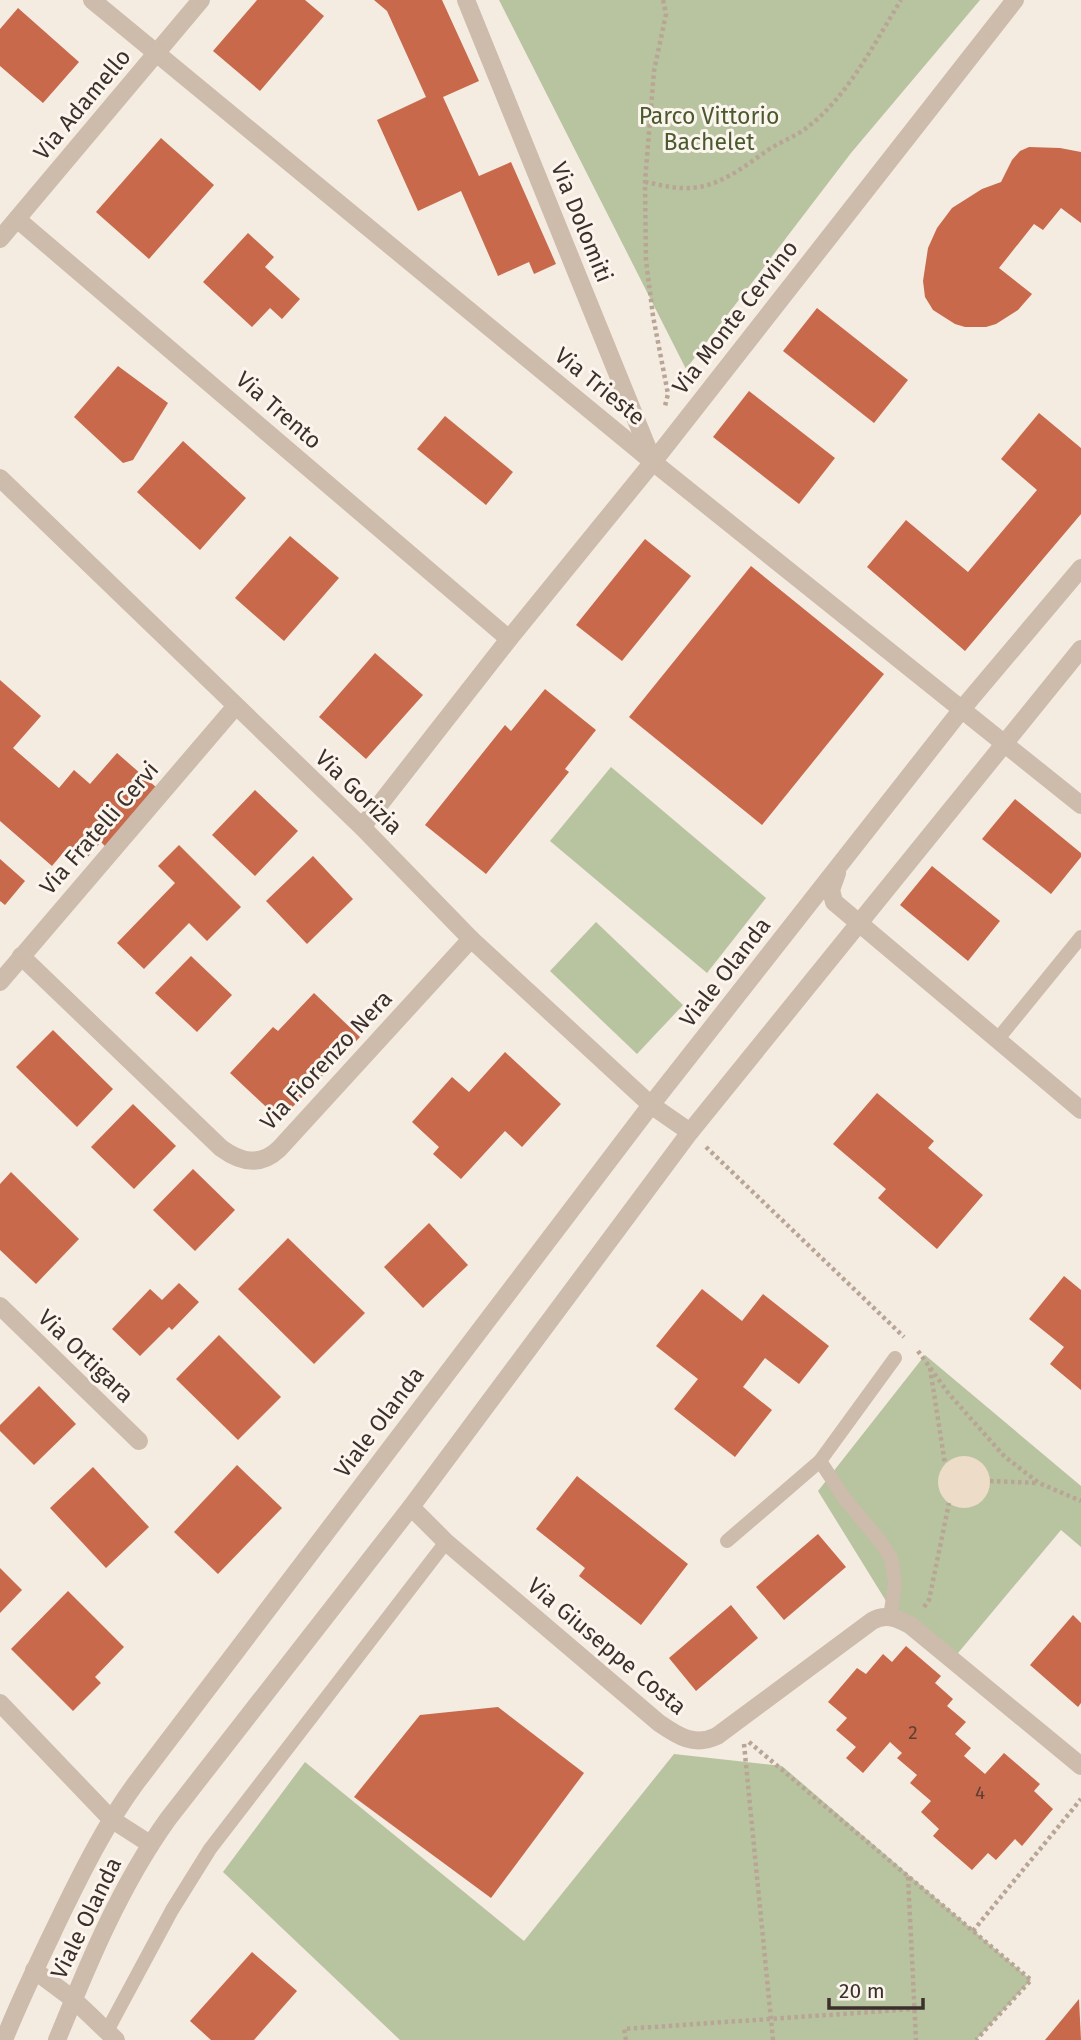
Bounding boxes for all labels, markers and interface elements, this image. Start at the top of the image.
street label: Via Adamello [27,43,137,165]
park label: Parco Vittorio Bachelet [639,102,779,156]
street label: Via Dolomiti [545,158,619,286]
street label: Via Monte Cervino [666,234,804,400]
street label: Via Trieste [549,341,651,431]
street label: Via Trento [230,365,328,455]
street label: Via Gorizia [310,744,408,840]
street label: Via Fratelli Cervi [34,756,164,900]
street label: Viale Olanda [673,912,777,1032]
street label: Via Fiorenzo Nera [254,984,398,1136]
street label: Via Ortigara [32,1304,140,1408]
street label: Viale Olanda [328,1361,430,1483]
street label: Via Giuseppe Costa [522,1571,692,1721]
house number: 2 [908,1721,918,1744]
house number: 4 [975,1781,985,1804]
street label: Viale Olanda [45,1853,127,1983]
scale bar [829,1966,923,2010]
text: 20 m [839,1978,885,2004]

